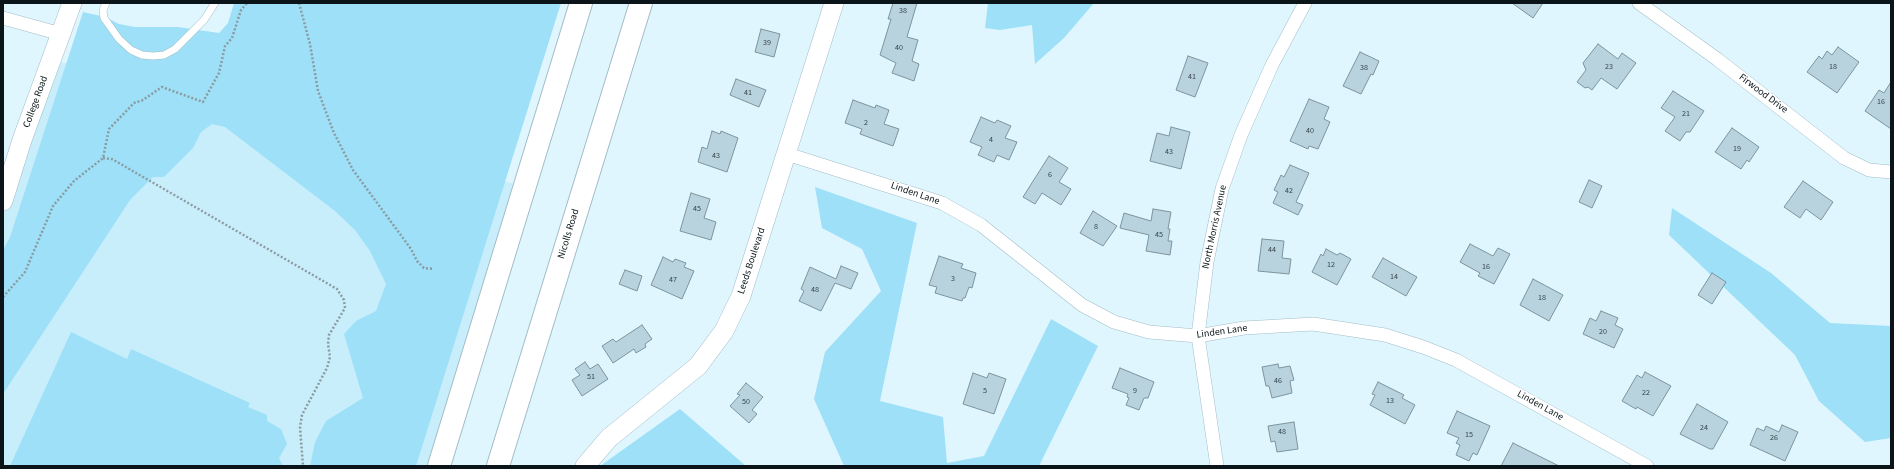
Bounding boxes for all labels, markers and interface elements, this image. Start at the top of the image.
house number: 38 [899,6,907,16]
house number: 39 [763,38,771,48]
house number: 40 [895,43,903,53]
house number: 23 [1605,62,1613,72]
house number: 18 [1829,62,1837,72]
house number: 38 [1360,63,1368,73]
house number: 41 [1188,72,1196,82]
street label: Firwood Drive [1736,72,1790,116]
street label: College Road [21,74,51,130]
house number: 41 [744,88,752,98]
house number: 16 [1877,97,1885,107]
house number: 21 [1682,109,1690,119]
house number: 2 [864,118,868,128]
house number: 40 [1306,126,1314,136]
house number: 4 [989,135,993,145]
house number: 19 [1733,144,1741,154]
house number: 43 [1165,147,1173,157]
house number: 43 [712,151,720,161]
house number: 6 [1048,170,1052,180]
street label: Linden Lane [889,180,941,208]
street label: North Morris Avenue [1200,184,1230,270]
house number: 42 [1285,186,1293,196]
house number: 45 [693,204,701,214]
street label: Nicolls Road [556,208,582,260]
house number: 8 [1094,222,1098,232]
street label: Leeds Boulevard [736,226,768,296]
house number: 45 [1155,230,1163,240]
house number: 44 [1268,245,1276,255]
house number: 12 [1327,260,1335,270]
house number: 16 [1482,262,1490,272]
house number: 14 [1390,272,1398,282]
house number: 3 [951,274,955,284]
house number: 47 [669,275,677,285]
house number: 48 [811,285,819,295]
house number: 18 [1538,293,1546,303]
street label: Linden Lane [1196,323,1248,341]
house number: 20 [1599,327,1607,337]
house number: 51 [587,372,595,382]
house number: 46 [1274,376,1282,386]
house number: 5 [983,386,987,396]
house number: 9 [1133,386,1137,396]
street label: Linden Lane [1515,388,1565,424]
house number: 22 [1642,388,1650,398]
house number: 13 [1386,396,1394,406]
house number: 50 [742,397,750,407]
house number: 24 [1700,423,1708,433]
house number: 48 [1278,427,1286,437]
house number: 15 [1465,430,1473,440]
house number: 26 [1770,433,1778,443]

